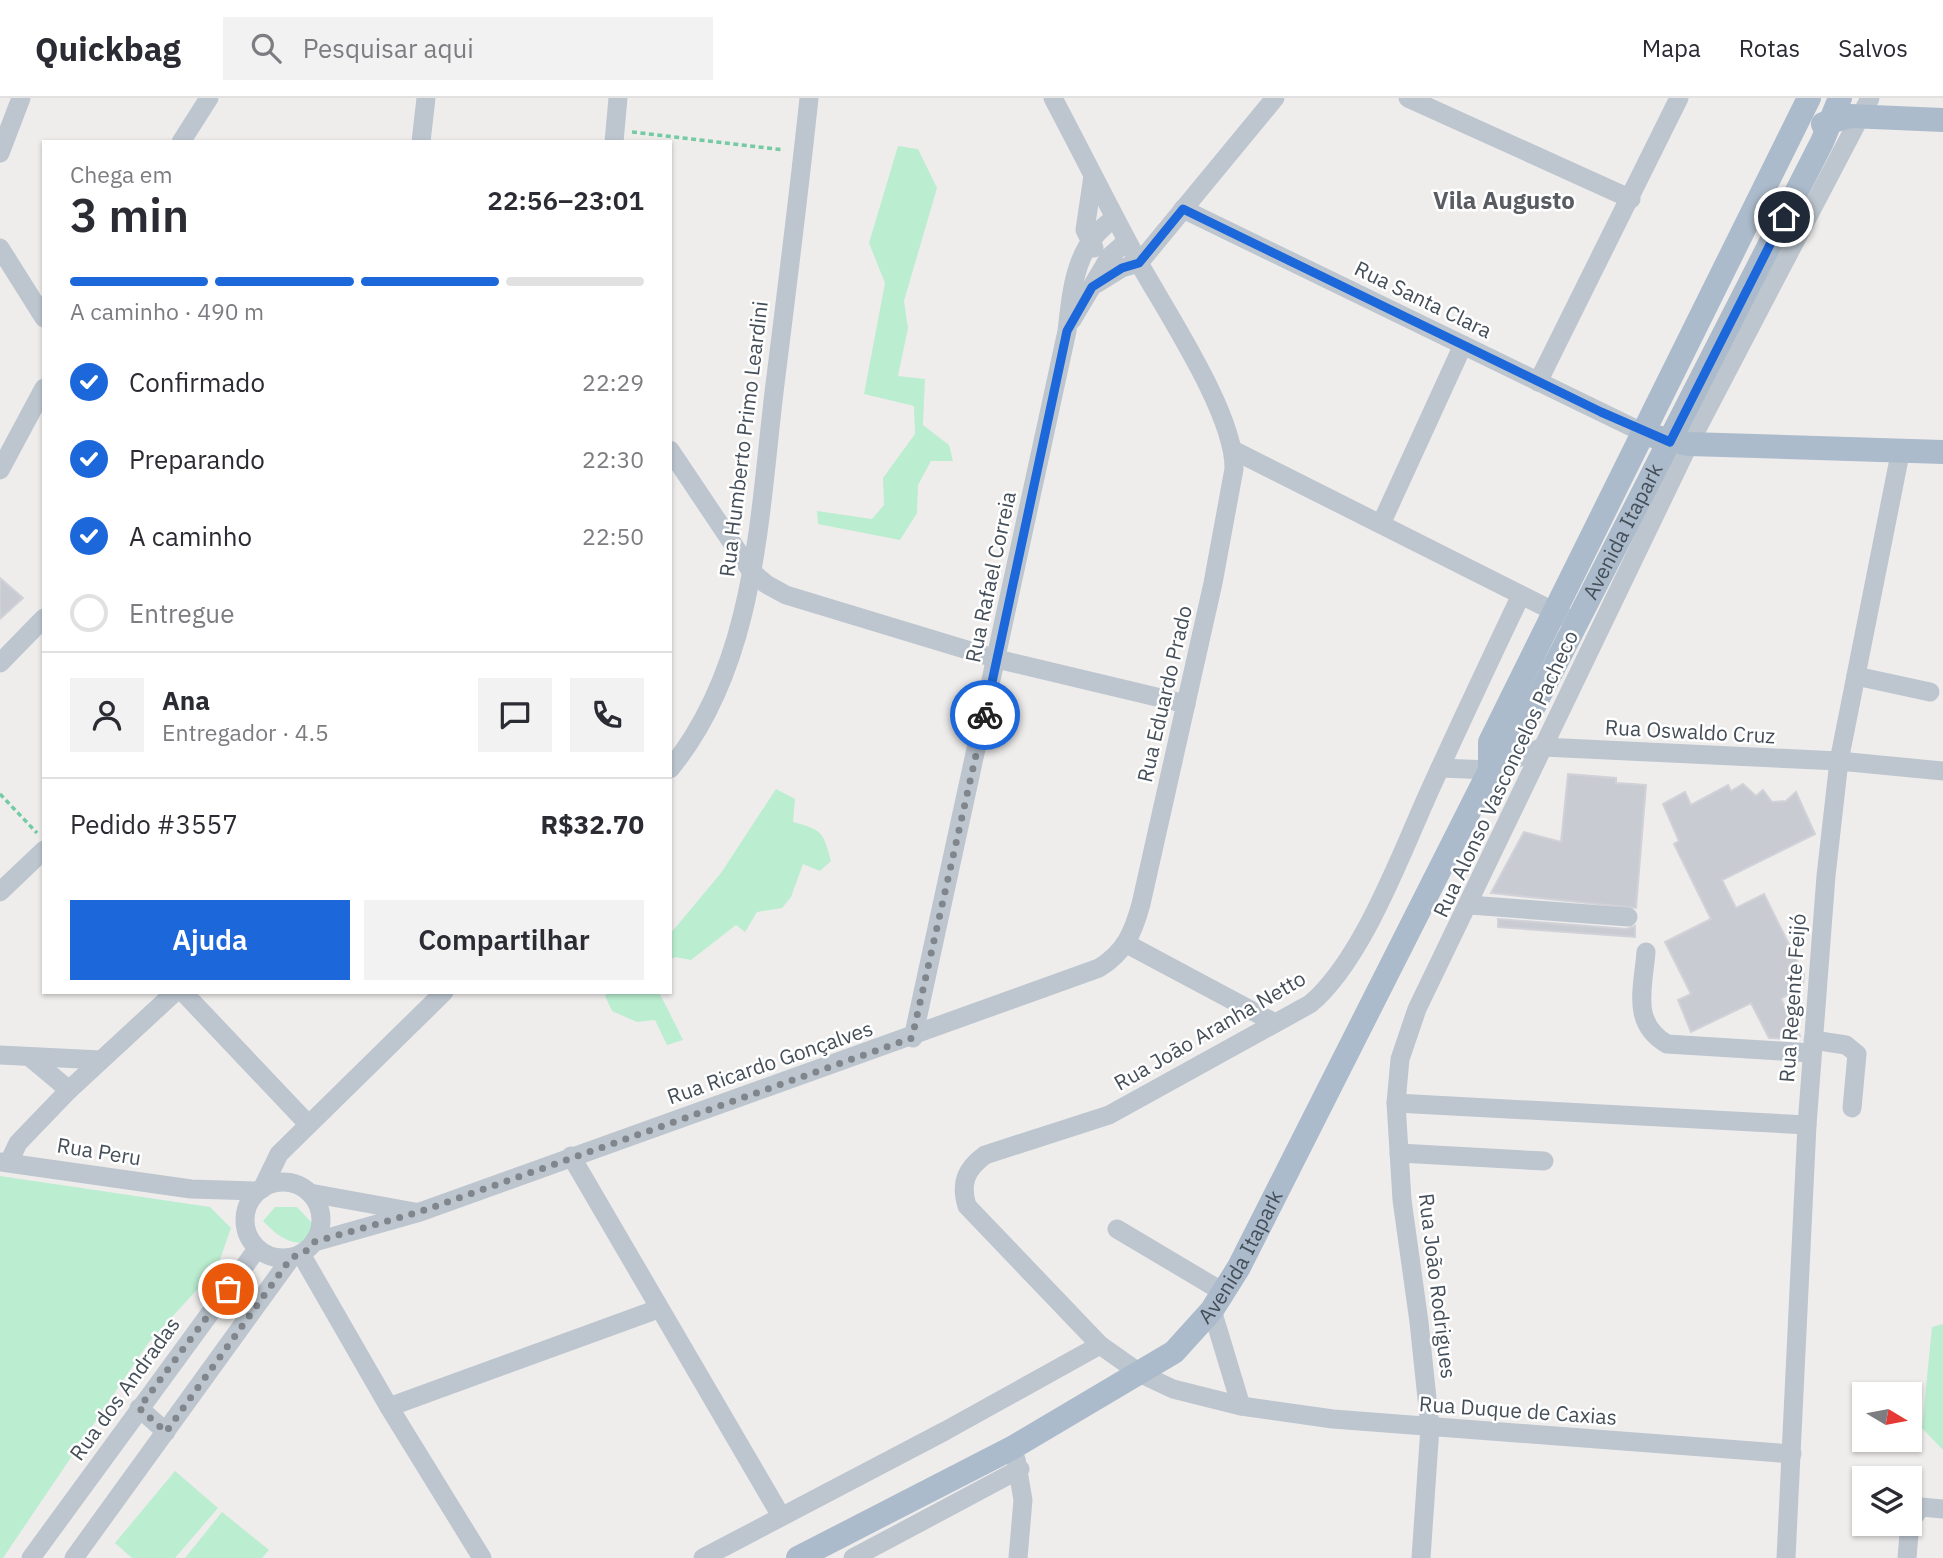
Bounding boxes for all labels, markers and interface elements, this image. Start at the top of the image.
search box [223,17,713,80]
text: Quickbag [35,27,181,70]
icon: search [247,29,285,67]
text: Pesquisar aqui [303,31,474,65]
text: Mapa [1642,32,1701,64]
text: Rotas [1739,32,1800,64]
text: Salvos [1838,32,1908,64]
text: Chega em [70,159,172,189]
text: 22:56–23:01 [487,183,644,217]
district label: Vila Augusto [1433,184,1575,216]
text: 3 min [70,185,189,245]
pin [1754,187,1814,247]
icon: home [1765,198,1803,236]
street label: Rua Santa Clara [1350,254,1497,344]
text: A caminho · 490 m [70,296,264,326]
street label: Rua Humberto Primo Leardini [712,299,774,579]
icon: check [70,363,108,401]
text: Confirmado [129,365,265,399]
text: 22:29 [582,367,644,397]
icon: check [70,440,108,478]
text: Preparando [129,442,265,476]
text: 22:30 [582,444,644,474]
street label: Avenida Itapark [1576,458,1669,604]
street label: Rua Rafael Correia [958,489,1022,665]
icon: check [70,517,108,555]
text: A caminho [129,519,252,553]
text: 22:50 [582,521,644,551]
text: Entregue [129,596,234,630]
street label: Rua Eduardo Prado [1130,603,1198,785]
street label: Rua Alonso Vasconcelos Pacheco [1426,626,1584,922]
button: person [70,678,144,752]
button: chat [478,678,552,752]
button: phone [570,678,644,752]
courier [950,680,1020,750]
text: Ana [162,683,210,717]
icon: bike [966,696,1004,734]
street label: Rua Oswaldo Cruz [1604,713,1776,749]
text: Entregador · 4.5 [162,717,329,747]
text: Pedido #3557 [70,807,238,841]
text: R$32.70 [540,807,644,841]
button: Ajuda [70,900,350,980]
button: Compartilhar [364,900,644,980]
street label: Rua Regente Feijó [1772,912,1812,1083]
street label: Rua João Aranha Netto [1109,964,1310,1096]
street label: Rua Ricardo Gonçalves [663,1014,876,1110]
street label: Rua Peru [55,1131,143,1171]
street label: Avenida Itapark [1191,1185,1289,1329]
street label: Rua João Rodrigues [1413,1192,1463,1380]
pin [198,1259,258,1319]
icon: bag [209,1270,247,1308]
street label: Rua dos Andradas [63,1311,186,1466]
north arrow [1852,1382,1922,1452]
map controls [1852,1382,1922,1536]
street label: Rua Duque de Caxias [1418,1389,1618,1431]
button: layers [1852,1466,1922,1536]

